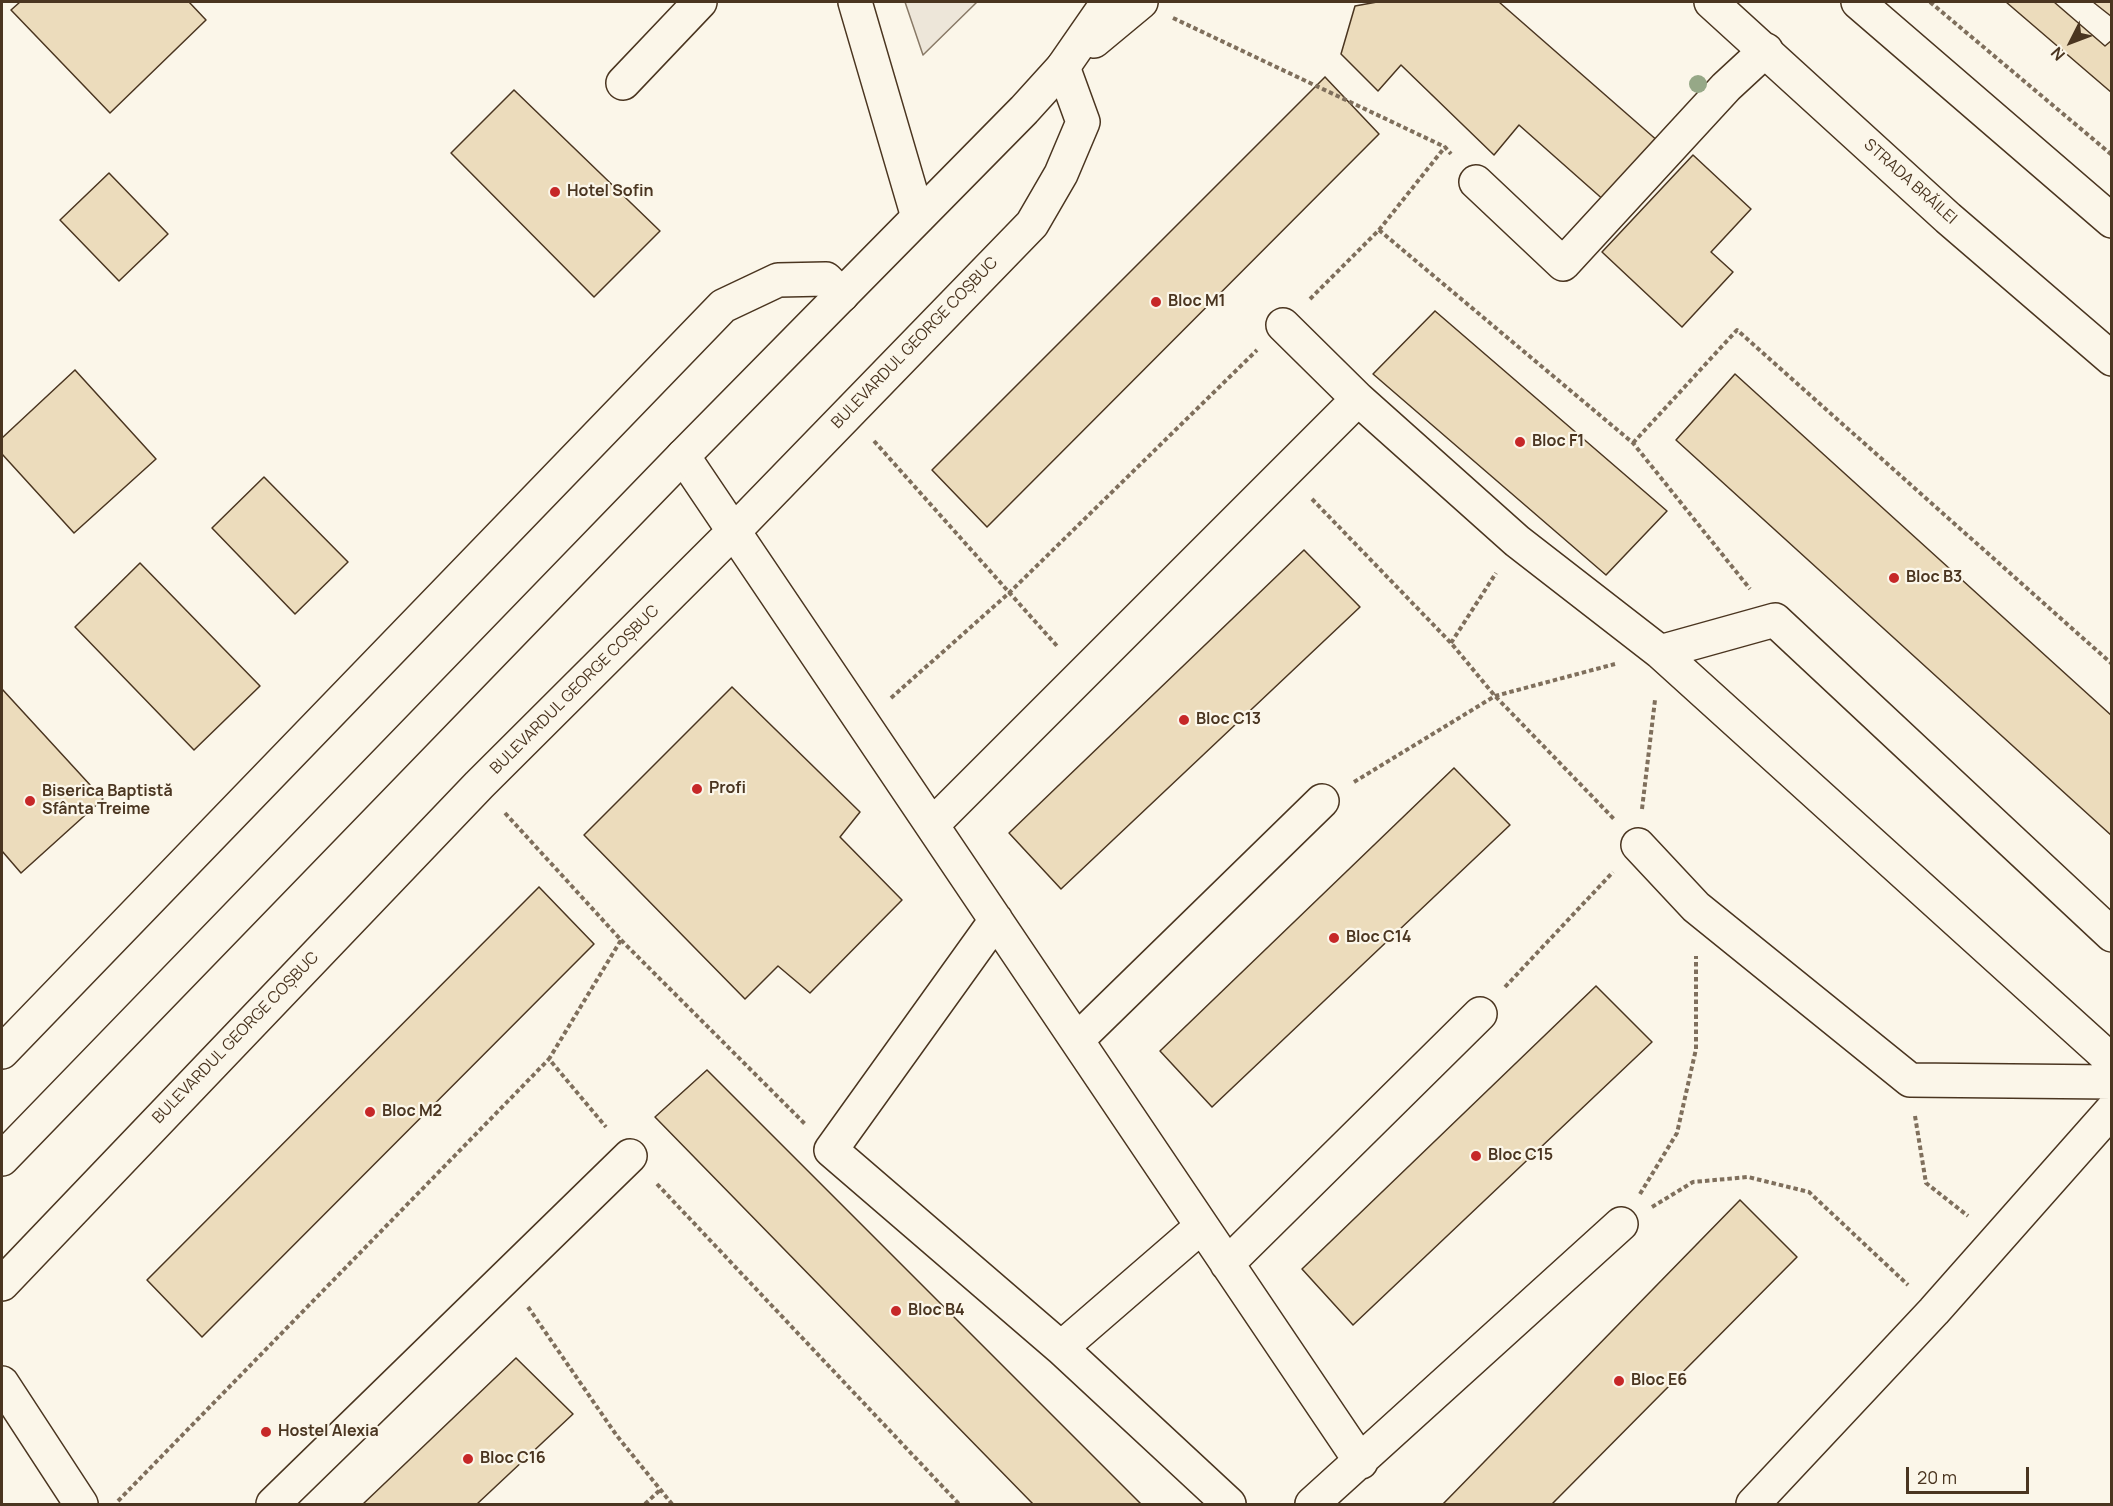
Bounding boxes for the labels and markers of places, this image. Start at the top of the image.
place label: Hotel Sofin [567,182,653,202]
marker: Hotel Sofin [548,185,562,199]
place label: Bloc M1 [1168,292,1226,312]
marker: Bloc M1 [1149,295,1163,309]
place label: Bloc F1 [1532,432,1584,452]
marker: Bloc F1 [1513,435,1527,449]
place label: Bloc B3 [1906,568,1962,588]
marker: Bloc B3 [1887,571,1901,585]
place label: Bloc C13 [1196,710,1261,730]
marker: Bloc C13 [1177,713,1191,727]
place label: Profi [709,779,746,799]
place label: Biserica Baptistă Sfânta Treime [42,782,173,820]
marker: Profi [690,782,704,796]
marker: Biserica Baptistă Sfânta Treime [23,794,37,808]
place label: Bloc C14 [1346,928,1411,948]
marker: Bloc C14 [1327,931,1341,945]
place label: Bloc M2 [382,1102,442,1122]
marker: Bloc M2 [363,1105,377,1119]
place label: Bloc C15 [1488,1146,1553,1166]
marker: Bloc C15 [1469,1149,1483,1163]
place label: Bloc B4 [908,1301,965,1321]
marker: Bloc B4 [889,1304,903,1318]
place label: Bloc E6 [1631,1371,1687,1391]
marker: Bloc E6 [1612,1374,1626,1388]
place label: Hostel Alexia [278,1422,379,1442]
marker: Hostel Alexia [259,1425,273,1439]
place label: Bloc C16 [480,1449,546,1469]
marker: Bloc C16 [461,1452,475,1466]

